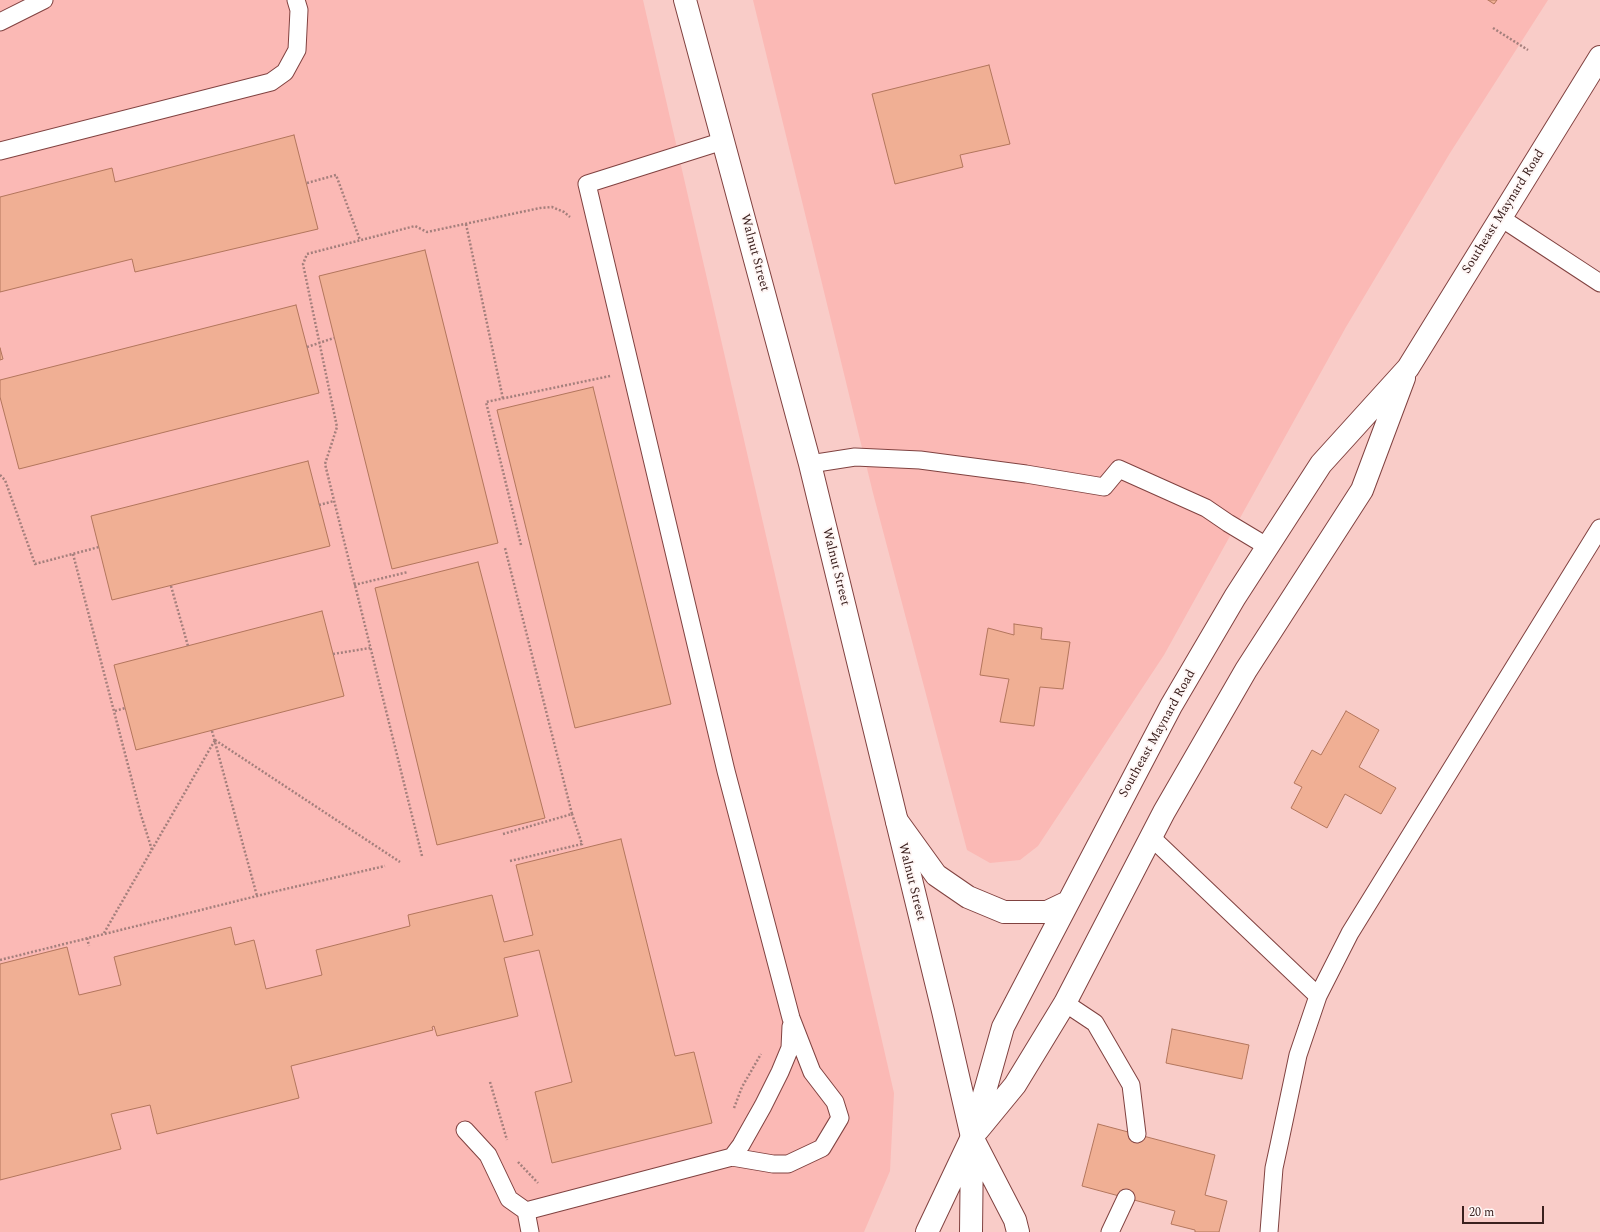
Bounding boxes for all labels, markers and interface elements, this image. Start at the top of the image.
street label: Southeast Maynard Road [1459,147,1549,277]
street label: Walnut Street [736,213,772,293]
street label: Walnut Street [818,527,852,607]
street label: Southeast Maynard Road [1116,667,1200,801]
street label: Walnut Street [894,842,928,922]
scale bar [1464,1198,1546,1224]
text: 20 m [1469,1203,1494,1222]

